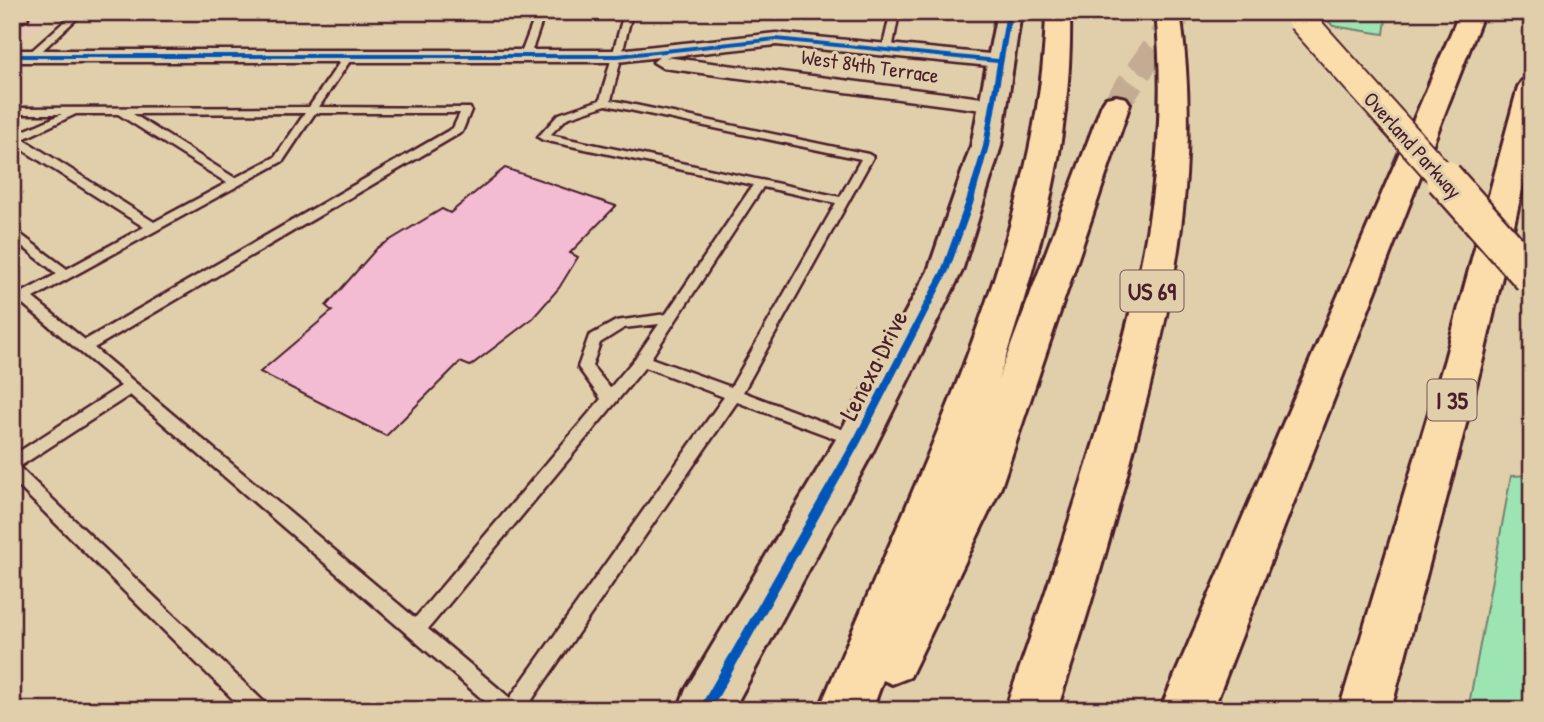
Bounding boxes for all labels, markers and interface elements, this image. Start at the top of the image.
street label: West 84th Terrace [799,42,941,90]
street label: Overland Parkway [1357,85,1469,205]
road number: US 69 [1120,270,1184,312]
street label: Lenexa Drive [830,304,916,426]
road number: I 35 [1428,380,1476,421]

